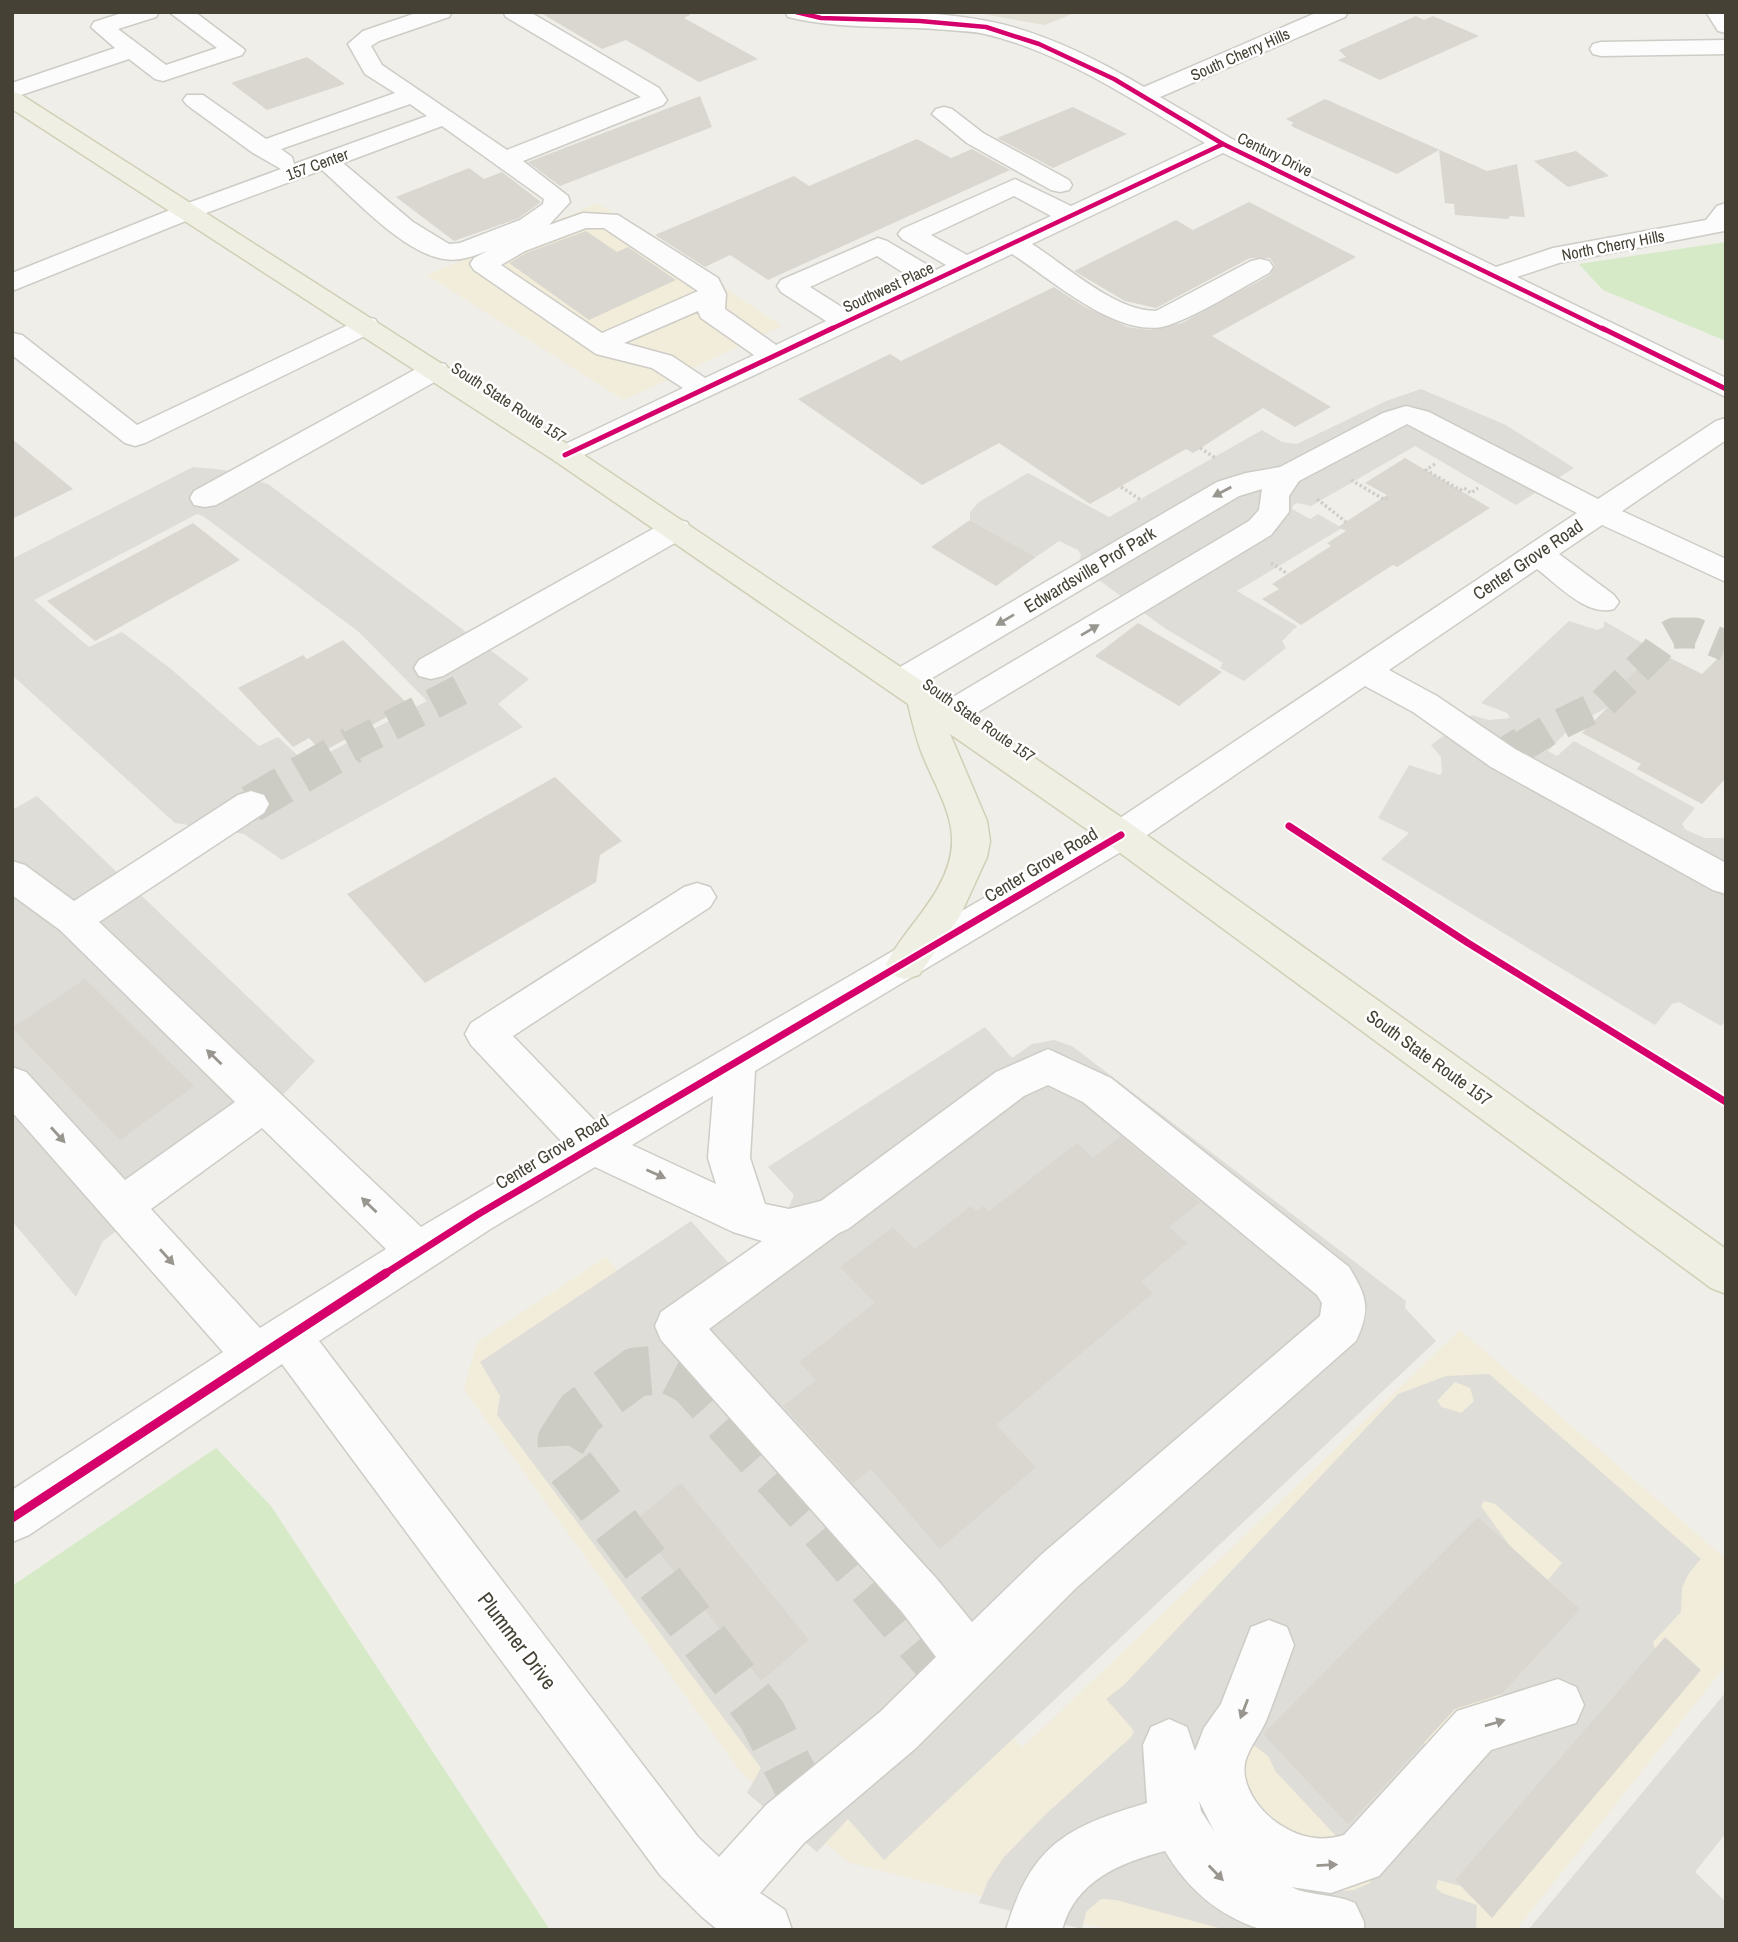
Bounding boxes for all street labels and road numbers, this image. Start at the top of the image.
street label: South Cherry Hills [1187,22,1293,86]
street label: Century Drive [1234,126,1316,182]
street label: 157 Center [283,142,352,185]
street label: North Cherry Hills [1560,224,1666,266]
street label: Southwest Place [839,256,937,318]
street label: South State Route 157 [447,357,571,447]
street label: Center Grove Road [1468,513,1588,606]
street label: Edwardsville Prof Park [1019,520,1161,619]
street label: South State Route 157 [918,673,1040,767]
street label: Center Grove Road [979,821,1102,908]
street label: South State Route 157 [1362,1004,1497,1112]
street label: Center Grove Road [490,1108,613,1195]
street label: Plummer Drive [471,1586,564,1695]

